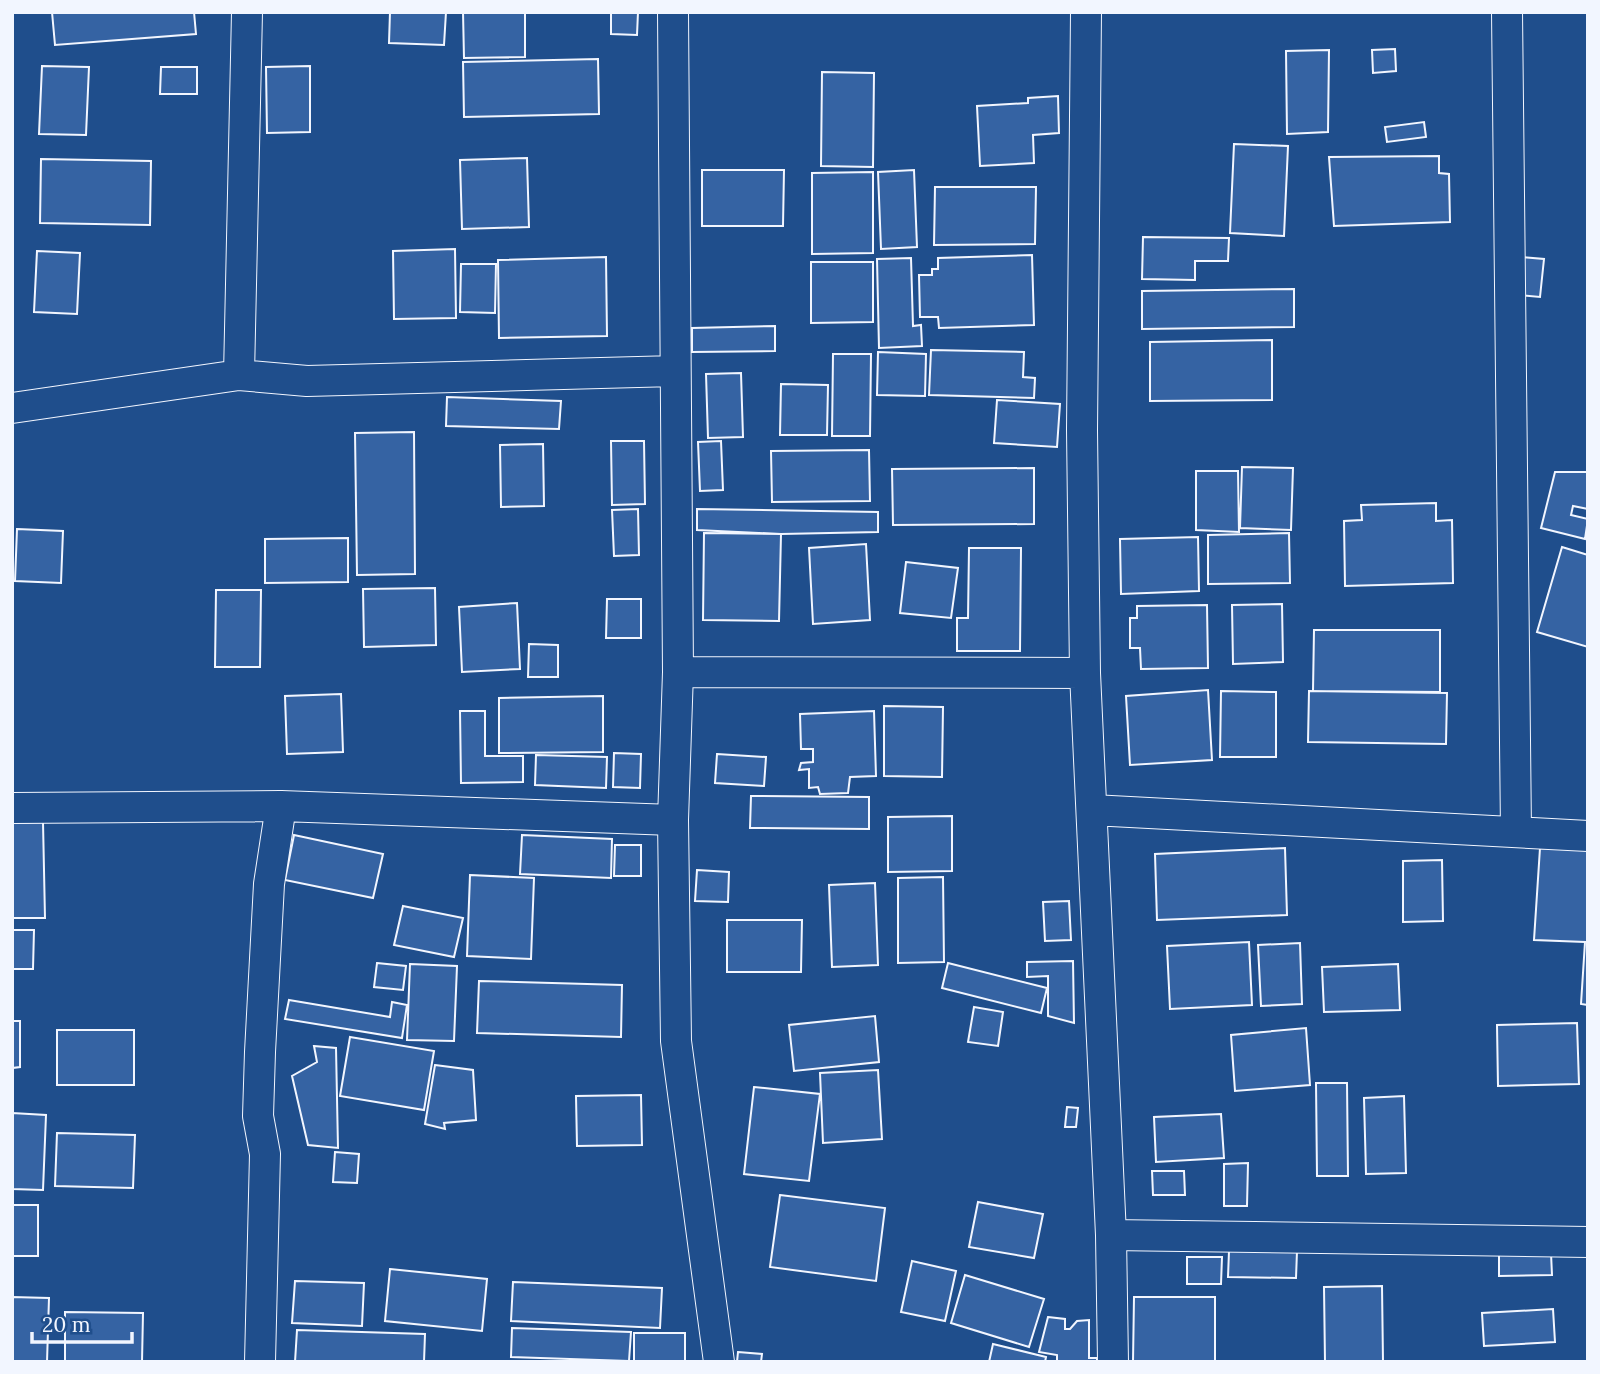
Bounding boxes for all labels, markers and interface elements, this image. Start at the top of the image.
scale bar [32,1300,131,1344]
text: 20 m [42,1311,91,1338]

